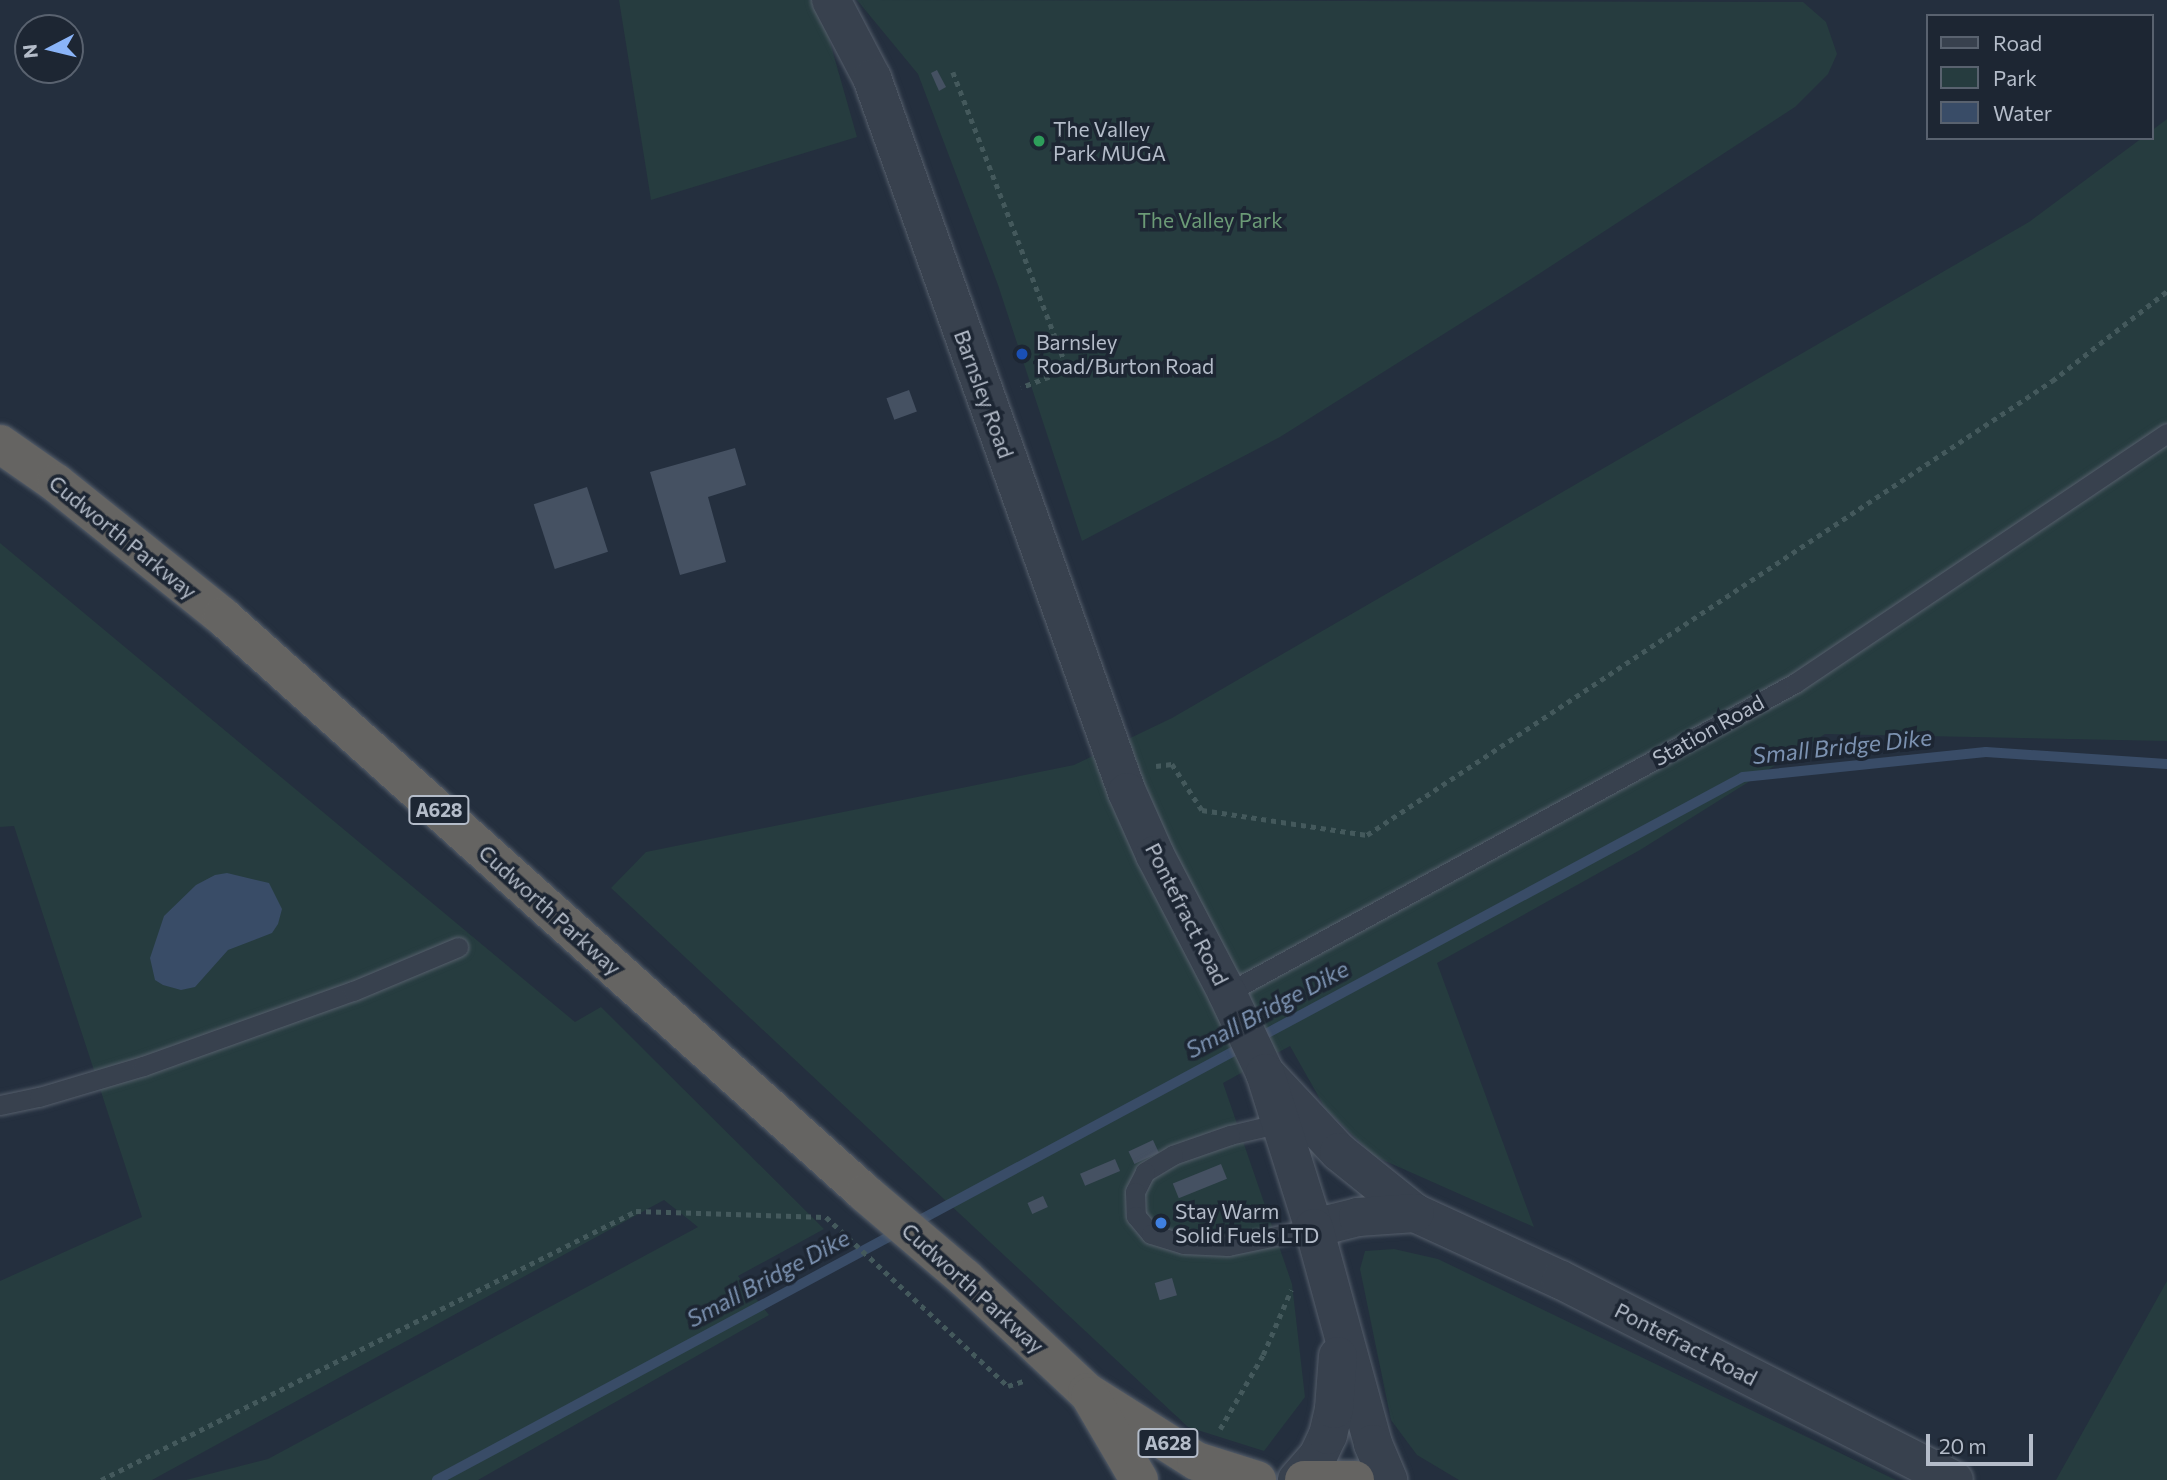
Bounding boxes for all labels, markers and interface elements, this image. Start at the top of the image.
north arrow [14,14,84,84]
legend [1926,14,2153,140]
text: Road [1993,30,2042,55]
text: N [17,43,42,60]
text: Park [1993,65,2037,90]
text: Water [1993,100,2052,125]
place label: The Valley Park MUGA [1053,116,1166,166]
marker: The Valley Park MUGA [1031,133,1047,149]
park label: The Valley Park [1137,207,1283,233]
street label: Barnsley Road [949,326,1019,462]
place label: Barnsley Road/Burton Road [1036,329,1214,379]
marker: Barnsley Road/Burton Road [1014,346,1030,362]
street label: Cudworth Parkway [44,470,202,604]
street label: Station Road [1648,689,1768,771]
water label: Small Bridge Dike [1751,723,1933,769]
road number: A628 [408,794,471,825]
street label: Pontefract Road [1140,839,1234,989]
street label: Cudworth Parkway [474,840,626,980]
water label: Small Bridge Dike [1181,954,1353,1064]
place label: Stay Warm Solid Fuels LTD [1175,1198,1319,1248]
marker: Stay Warm Solid Fuels LTD [1153,1215,1169,1231]
street label: Cudworth Parkway [897,1218,1049,1358]
water label: Small Bridge Dike [682,1223,854,1333]
street label: Pontefract Road [1611,1297,1761,1391]
scale bar [1929,1420,2036,1464]
road number: A628 [1136,1428,1200,1458]
text: 20 m [1939,1433,1987,1458]

